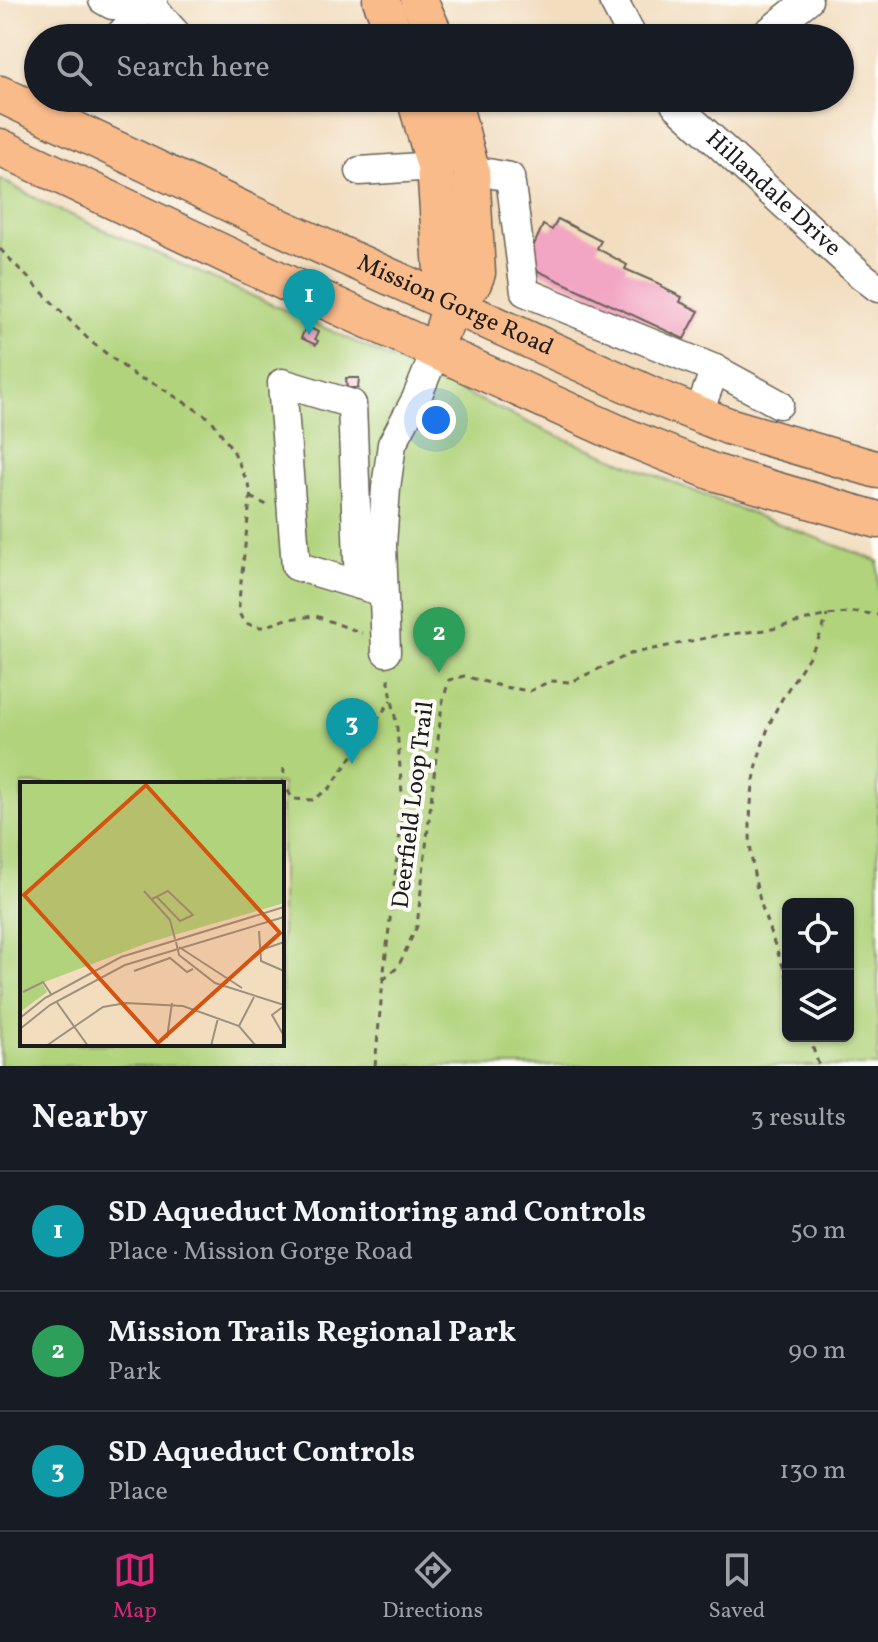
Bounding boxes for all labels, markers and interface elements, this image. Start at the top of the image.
search box [24,24,854,112]
icon: search [52,46,96,90]
text: Search here [116,47,270,89]
street label: Hillandale Drive [697,123,848,265]
street label: Mission Gorge Road [351,247,559,365]
pin: 1 [283,269,335,335]
your location [416,400,456,440]
pin: 2 [413,607,465,673]
pin: 3 [326,698,378,764]
street label: Deerfield Loop Trail [384,699,444,911]
inset map [20,782,284,1046]
map controls [782,898,854,1042]
button: locate [782,898,854,970]
button: layers [782,970,854,1042]
text: Nearby [32,1095,148,1142]
text: 3 results [750,1100,846,1136]
text: SD Aqueduct Monitoring and Controls [108,1192,646,1234]
text: 1 [53,1213,63,1249]
text: 50 m [790,1213,846,1249]
text: Place · Mission Gorge Road [108,1234,413,1270]
text: Mission Trails Regional Park [108,1312,516,1354]
text: 2 [51,1333,65,1369]
text: 90 m [788,1333,846,1369]
text: Park [108,1354,161,1390]
text: SD Aqueduct Controls [108,1432,415,1474]
text: 3 [51,1453,65,1489]
text: 130 m [779,1453,846,1489]
text: Place [108,1474,168,1510]
tab: Map [113,1548,157,1627]
tab: Directions [382,1548,483,1627]
tab: Saved [709,1548,765,1627]

